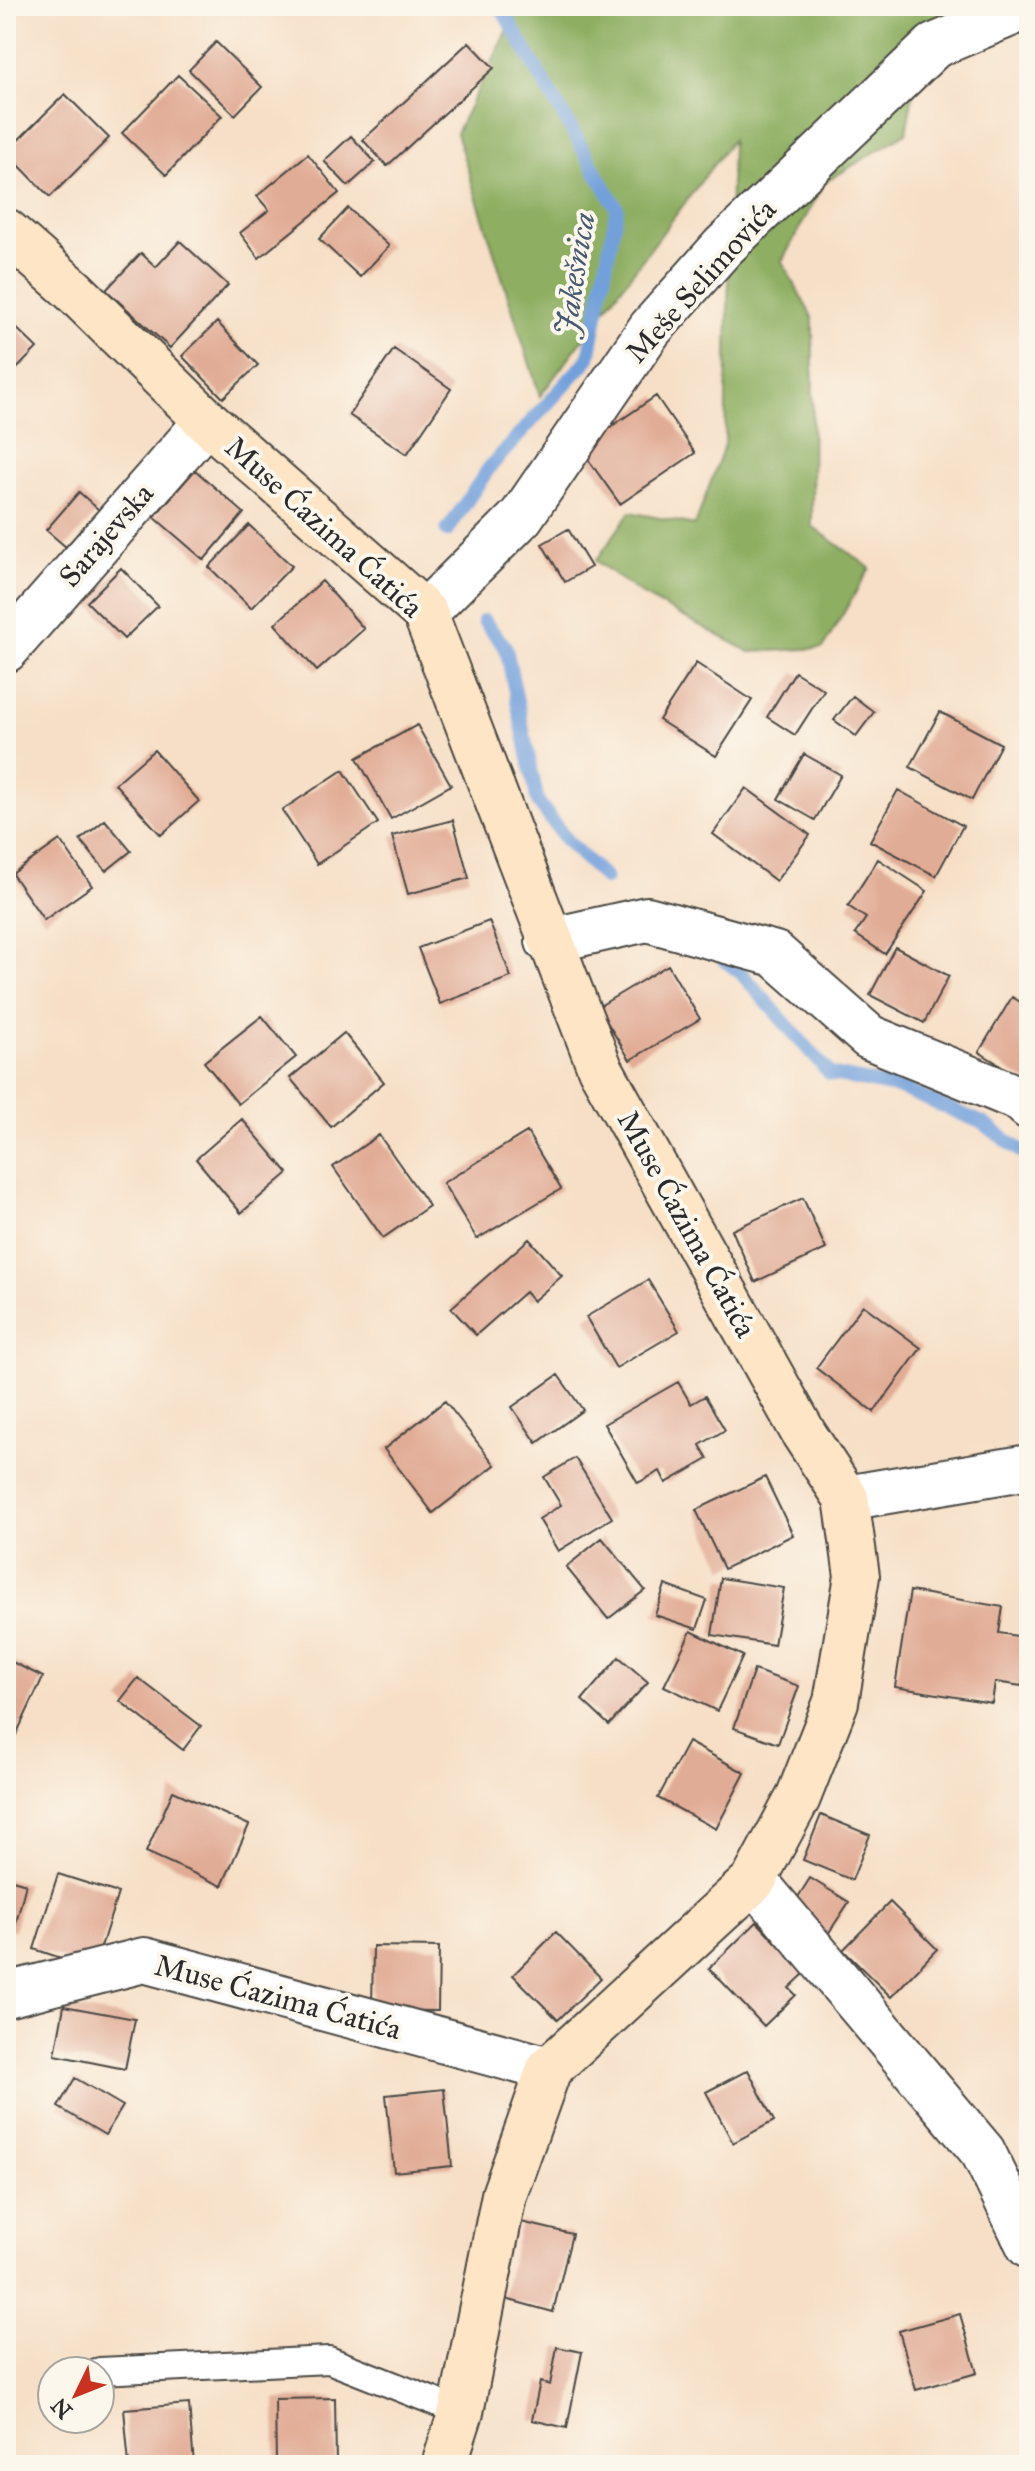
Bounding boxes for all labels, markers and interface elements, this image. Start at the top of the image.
street label: Meše Selimovića [618,192,784,370]
water label: Jakešnica [545,210,603,341]
street label: Muse Ćazima Ćatića [218,428,431,625]
street label: Sarajevska [51,476,161,594]
street label: Muse Ćazima Ćatića [610,1104,765,1344]
street label: Muse Ćazima Ćatića [151,1946,406,2047]
north arrow [36,2355,116,2435]
text: N [45,2392,78,2424]

